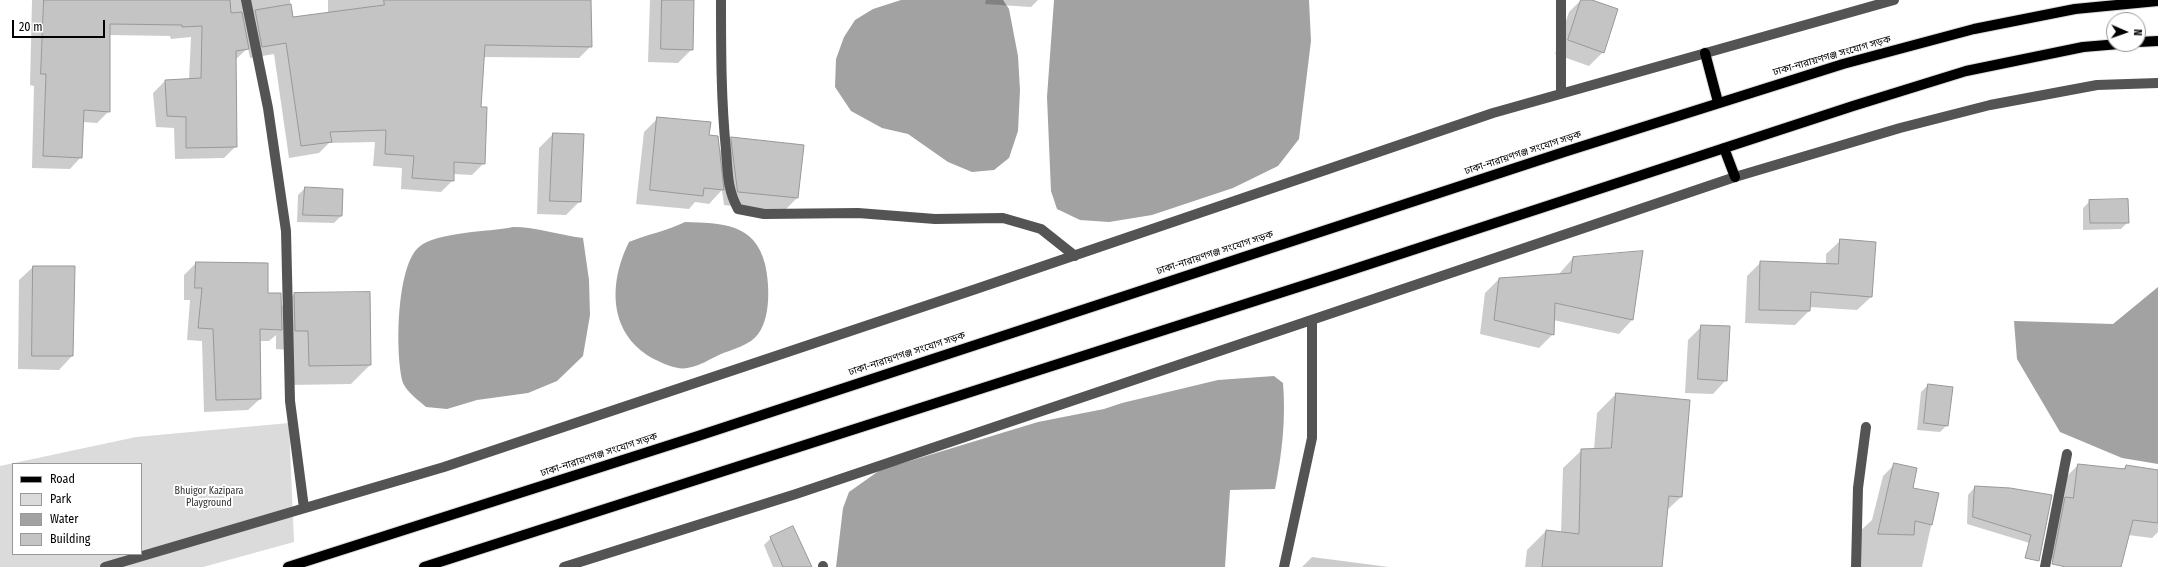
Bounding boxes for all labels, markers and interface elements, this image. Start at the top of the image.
scale bar [14,12,107,38]
north arrow [2106,12,2146,52]
text: 20 m [19,20,43,34]
text: N [2131,29,2144,36]
street label: ঢাকা-নারায়ণগঞ্জ সংযোগ সড়ক [1772,33,1892,79]
street label: ঢাকা-নারায়ণগঞ্জ সংযোগ সড়ক [1463,128,1583,178]
street label: ঢাকা-নারায়ণগঞ্জ সংযোগ সড়ক [1155,228,1275,278]
street label: ঢাকা-নারায়ণগঞ্জ সংযোগ সড়ক [847,329,967,379]
street label: ঢাকা-নারায়ণগঞ্জ সংযোগ সড়ক [539,430,659,480]
legend [12,463,142,555]
text: Road [50,472,75,486]
park label: Bhuigor Kazipara Playground [175,485,243,508]
text: Park [50,492,71,506]
text: Water [50,512,78,526]
text: Building [50,532,90,546]

